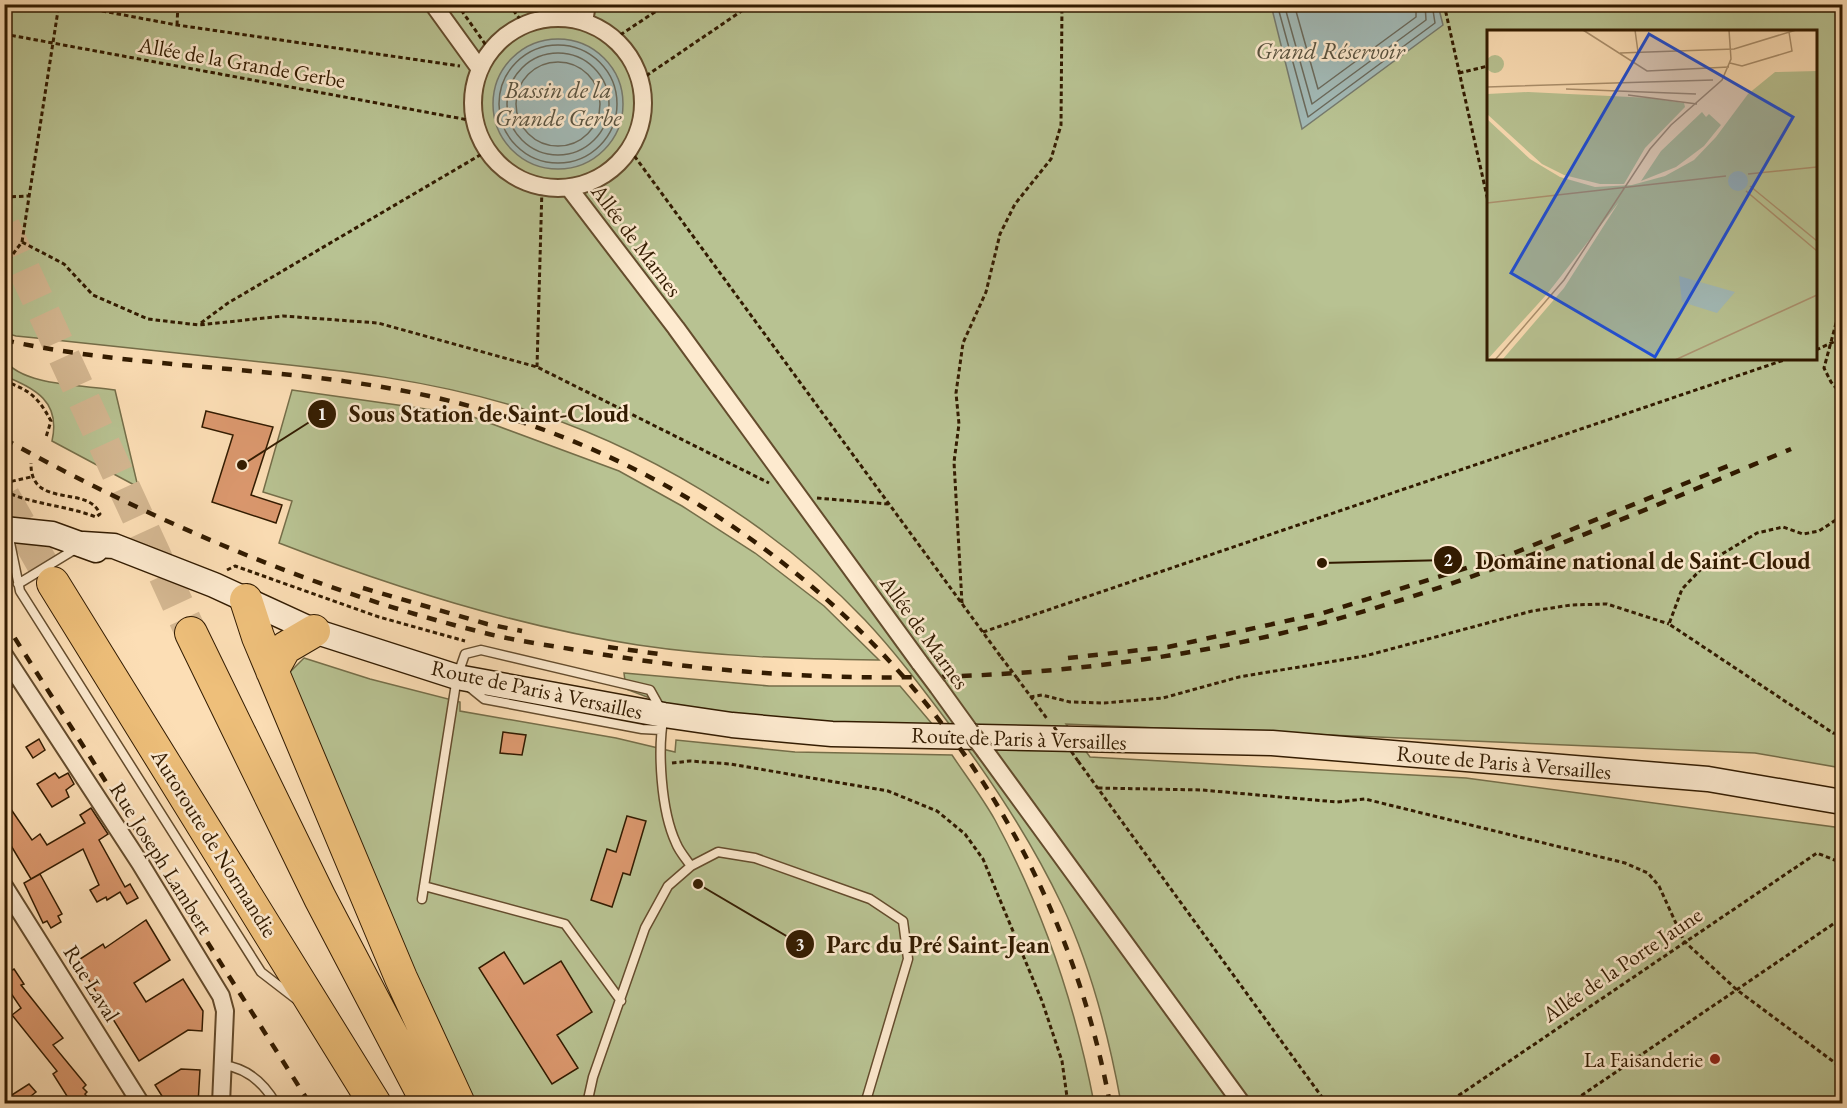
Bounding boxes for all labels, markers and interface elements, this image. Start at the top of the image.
street label: Allée de la Grande Gerbe [135,30,348,95]
inset map [1487,30,1817,360]
water label: Grand Réservoir [1255,35,1406,66]
water label: Bassin de la Grande Gerbe [495,74,622,133]
street label: Allée de Marnes [584,177,689,303]
callout: Sous Station de Saint-Cloud [307,393,641,435]
text: Sous Station de Saint-Cloud [349,398,630,429]
text: 1 [317,402,327,425]
callout: Domaine national de Saint-Cloud [1433,539,1823,581]
text: Domaine national de Saint-Cloud [1475,545,1811,576]
text: 2 [1443,548,1453,571]
street label: Allée de Marnes [873,569,976,695]
street label: Route de Paris à Versailles [429,653,645,726]
street label: Route de Paris à Versailles [911,720,1127,757]
street label: Route de Paris à Versailles [1395,739,1613,786]
street label: Autoroute de Normandie [144,743,285,943]
street label: Rue Joseph Lambert [103,777,220,940]
street label: Allée de la Porte Jaune [1536,900,1708,1029]
callout: Parc du Pré Saint-Jean [785,923,1062,965]
text: Parc du Pré Saint-Jean [826,929,1050,960]
text: 3 [795,933,805,956]
street label: Rue Laval [57,940,126,1027]
place label: La Faisanderie [1584,1045,1703,1074]
marker: La Faisanderie [1708,1052,1722,1066]

